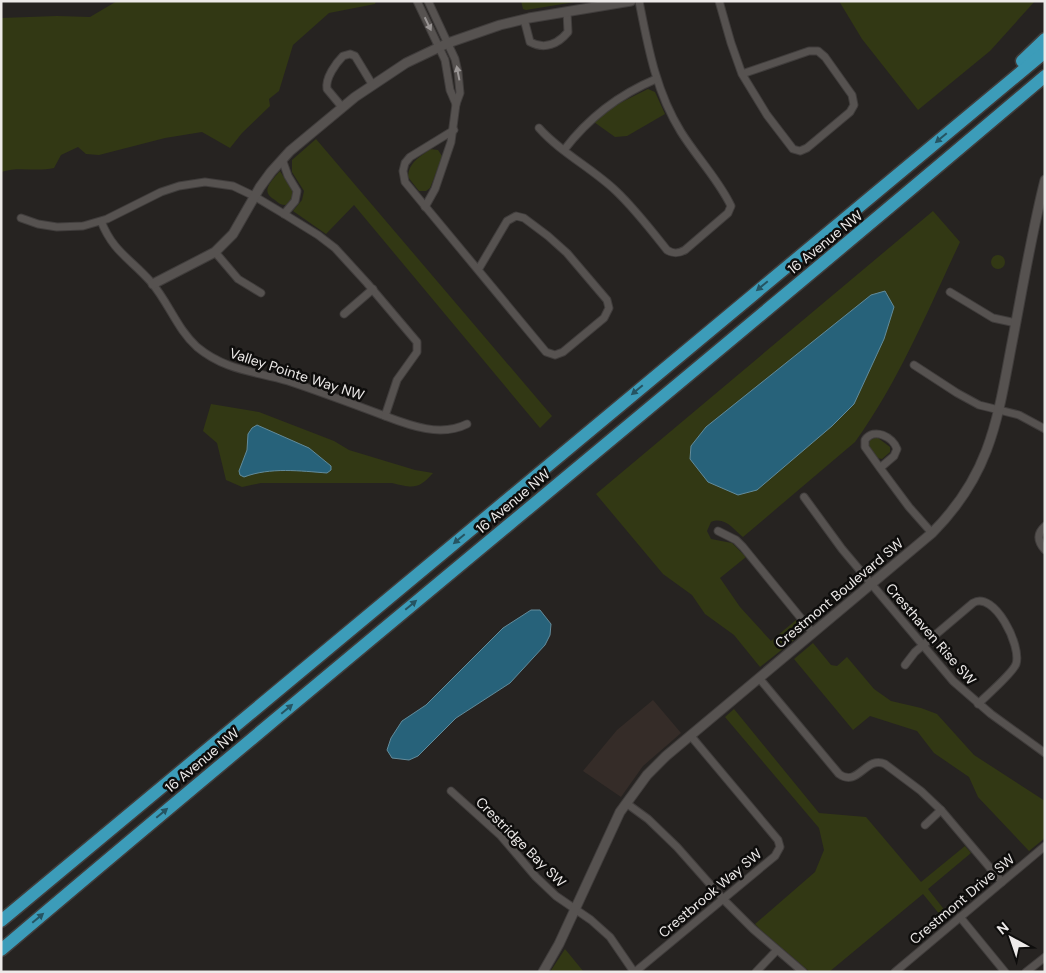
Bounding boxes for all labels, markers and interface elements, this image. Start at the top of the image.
one-way arrow [424,17,432,31]
one-way arrow [453,65,461,81]
one-way arrow [935,132,948,143]
street label: 16 Avenue NW [784,206,867,278]
one-way arrow [756,280,769,291]
street label: Valley Pointe Way NW [227,344,367,404]
one-way arrow [632,384,644,396]
street label: 16 Avenue NW [472,464,554,537]
one-way arrow [453,533,465,544]
street label: Crestmont Boulevard SW [771,534,907,652]
street label: Cresthaven Rise SW [882,579,980,689]
one-way arrow [405,599,418,610]
one-way arrow [280,703,293,714]
street label: 16 Avenue NW [161,723,243,796]
street label: Crestridge Bay SW [472,793,570,891]
one-way arrow [156,807,168,819]
street label: Crestbrook Way SW [655,844,766,941]
street label: Crestmont Drive SW [906,850,1018,948]
one-way arrow [32,913,45,924]
north arrow [986,913,1036,963]
text: N [993,918,1012,938]

